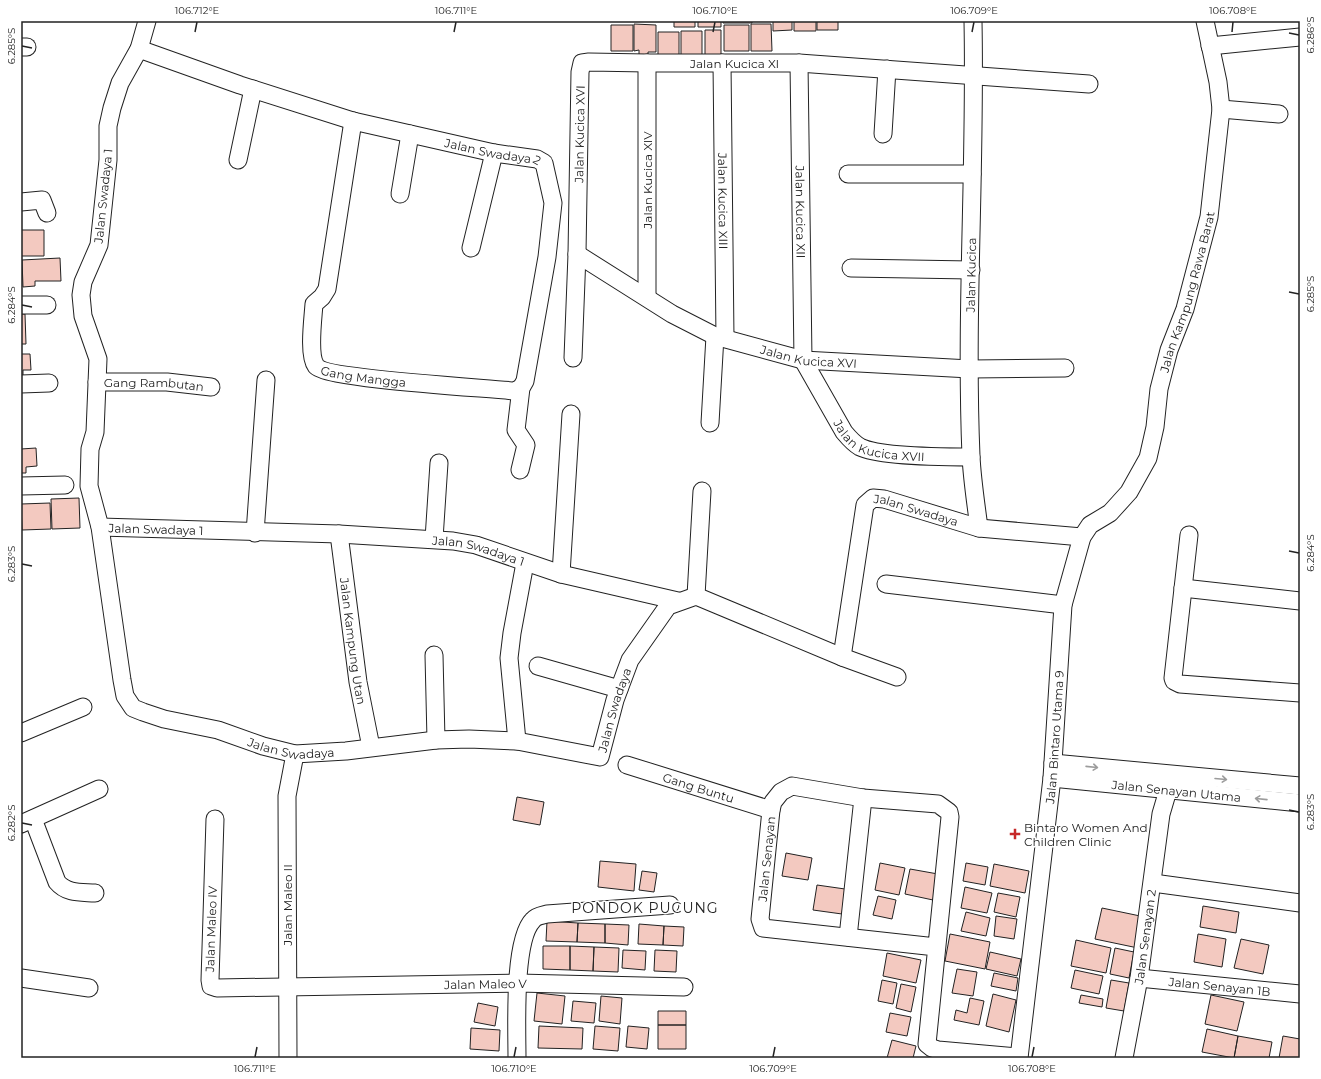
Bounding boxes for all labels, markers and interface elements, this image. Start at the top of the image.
text: 106.712°E [175,4,220,17]
text: 106.711°E [435,4,478,17]
text: 106.710°E [692,4,738,17]
text: 106.709°E [950,4,998,17]
text: 106.708°E [1209,4,1257,17]
text: 6.286°S [1304,17,1317,53]
text: 6.285°S [5,28,18,64]
street label: Jalan Kucica XI [689,56,779,71]
street label: Jalan Kucica XVI [571,85,587,184]
street label: Jalan Kucica XIV [640,131,655,230]
street label: Jalan Swadaya 2 [442,134,544,168]
street label: Jalan Swadaya 1 [90,148,115,245]
street label: Jalan Kucica XIII [715,152,732,249]
street label: Jalan Kucica XII [793,164,809,259]
street label: Jalan Kampung Rawa Barat [1156,211,1217,375]
street label: Jalan Kucica [963,237,979,314]
text: 6.285°S [1304,276,1317,312]
text: 6.284°S [5,286,18,324]
street label: Jalan Kucica XVI [758,341,857,370]
street label: Gang Mangga [319,362,407,389]
street label: Gang Rambutan [104,375,205,394]
street label: Jalan Kucica XVII [830,416,925,464]
street label: Jalan Swadaya [872,491,960,529]
street label: Jalan Swadaya 1 [107,520,204,538]
street label: Jalan Swadaya 1 [431,532,527,569]
text: 6.284°S [1304,534,1317,572]
text: 6.283°S [5,546,18,582]
street label: Jalan Kampung Utan [337,576,370,706]
street label: Jalan Swadaya [594,666,634,755]
street label: Jalan Bintaro Utama 9 [1041,670,1066,806]
street label: Jalan Swadaya [245,733,335,762]
one-way arrow [1085,763,1098,770]
street label: Gang Buntu [661,769,736,806]
street label: Jalan Senayan Utama [1110,776,1242,805]
one-way arrow [1214,776,1227,783]
text: 6.283°S [1304,794,1317,830]
one-way arrow [1255,796,1268,803]
text: 6.282°S [5,805,18,841]
street label: Jalan Senayan [754,815,778,903]
place label: Bintaro Women And Children Clinic [1024,820,1148,849]
marker: Bintaro Women And Children Clinic [1009,828,1021,840]
street label: Jalan Maleo II [280,864,295,947]
street label: Jalan Maleo IV [202,885,220,973]
street label: Jalan Senayan 2 [1130,888,1158,987]
district label: PONDOK PUCUNG [571,899,719,917]
street label: Jalan Senayan 1B [1167,973,1271,999]
street label: Jalan Maleo V [443,975,528,992]
text: 106.711°E [234,1062,277,1075]
text: 106.710°E [491,1062,537,1075]
text: 106.709°E [749,1062,797,1075]
text: 106.708°E [1008,1062,1056,1075]

